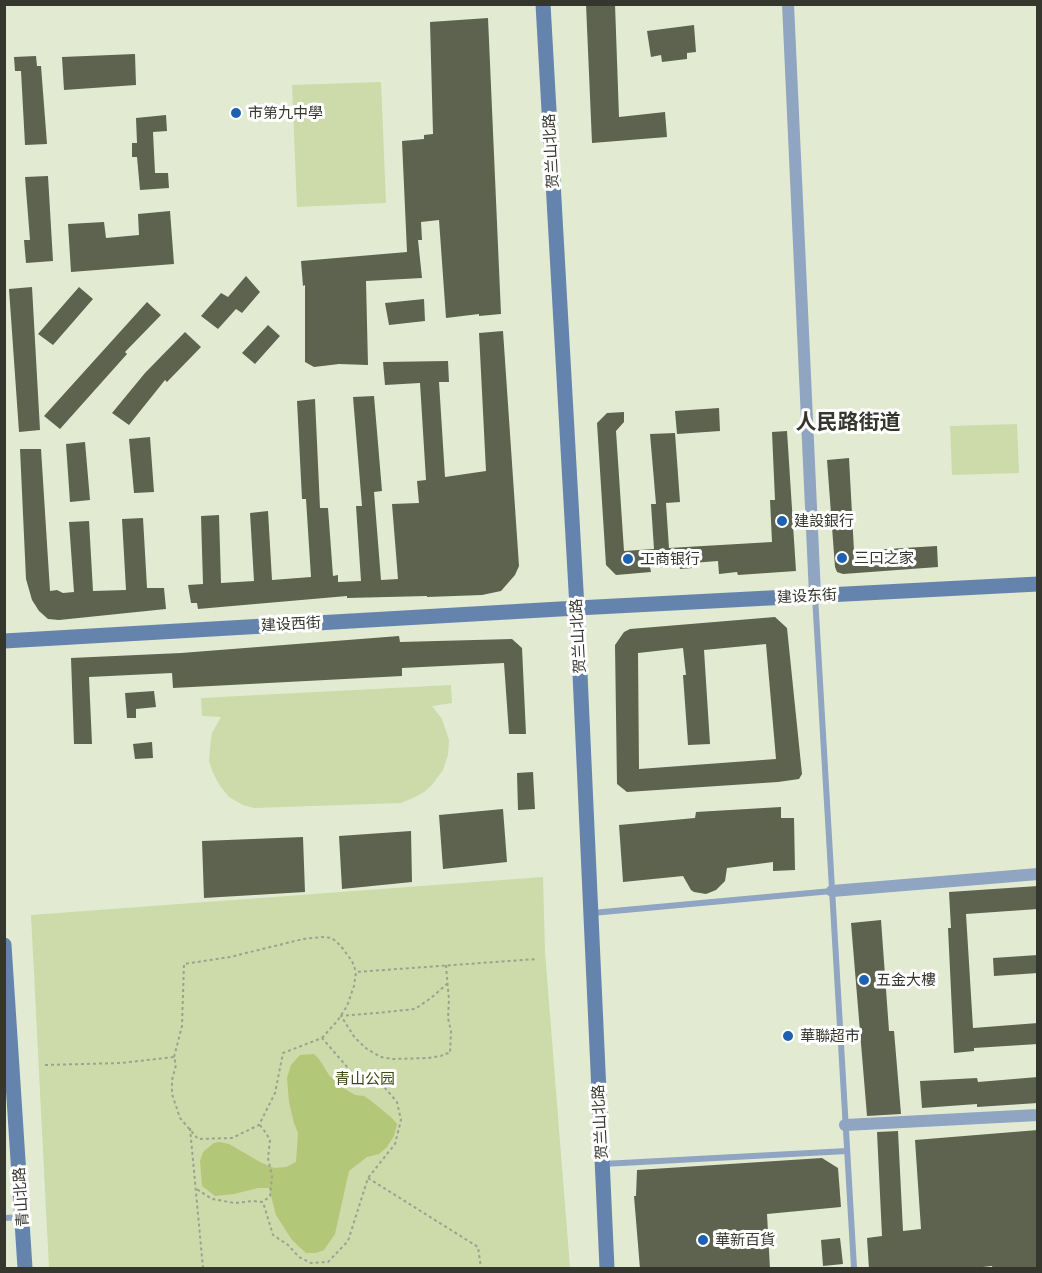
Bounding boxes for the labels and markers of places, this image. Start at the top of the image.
place label: 市第九中學 [248,104,323,122]
marker: 市第九中學 [229,106,243,120]
place label: 建設銀行 [794,512,854,530]
marker: 建設銀行 [775,514,789,528]
place label: 三口之家 [854,549,914,567]
place label: 工商银行 [640,550,700,568]
marker: 三口之家 [835,551,849,565]
marker: 工商银行 [621,552,635,566]
place label: 五金大樓 [876,971,936,989]
marker: 五金大樓 [857,973,871,987]
place label: 華聯超市 [800,1027,860,1045]
marker: 華聯超市 [781,1029,795,1043]
place label: 華新百貨 [715,1231,775,1249]
marker: 華新百貨 [696,1233,710,1247]

